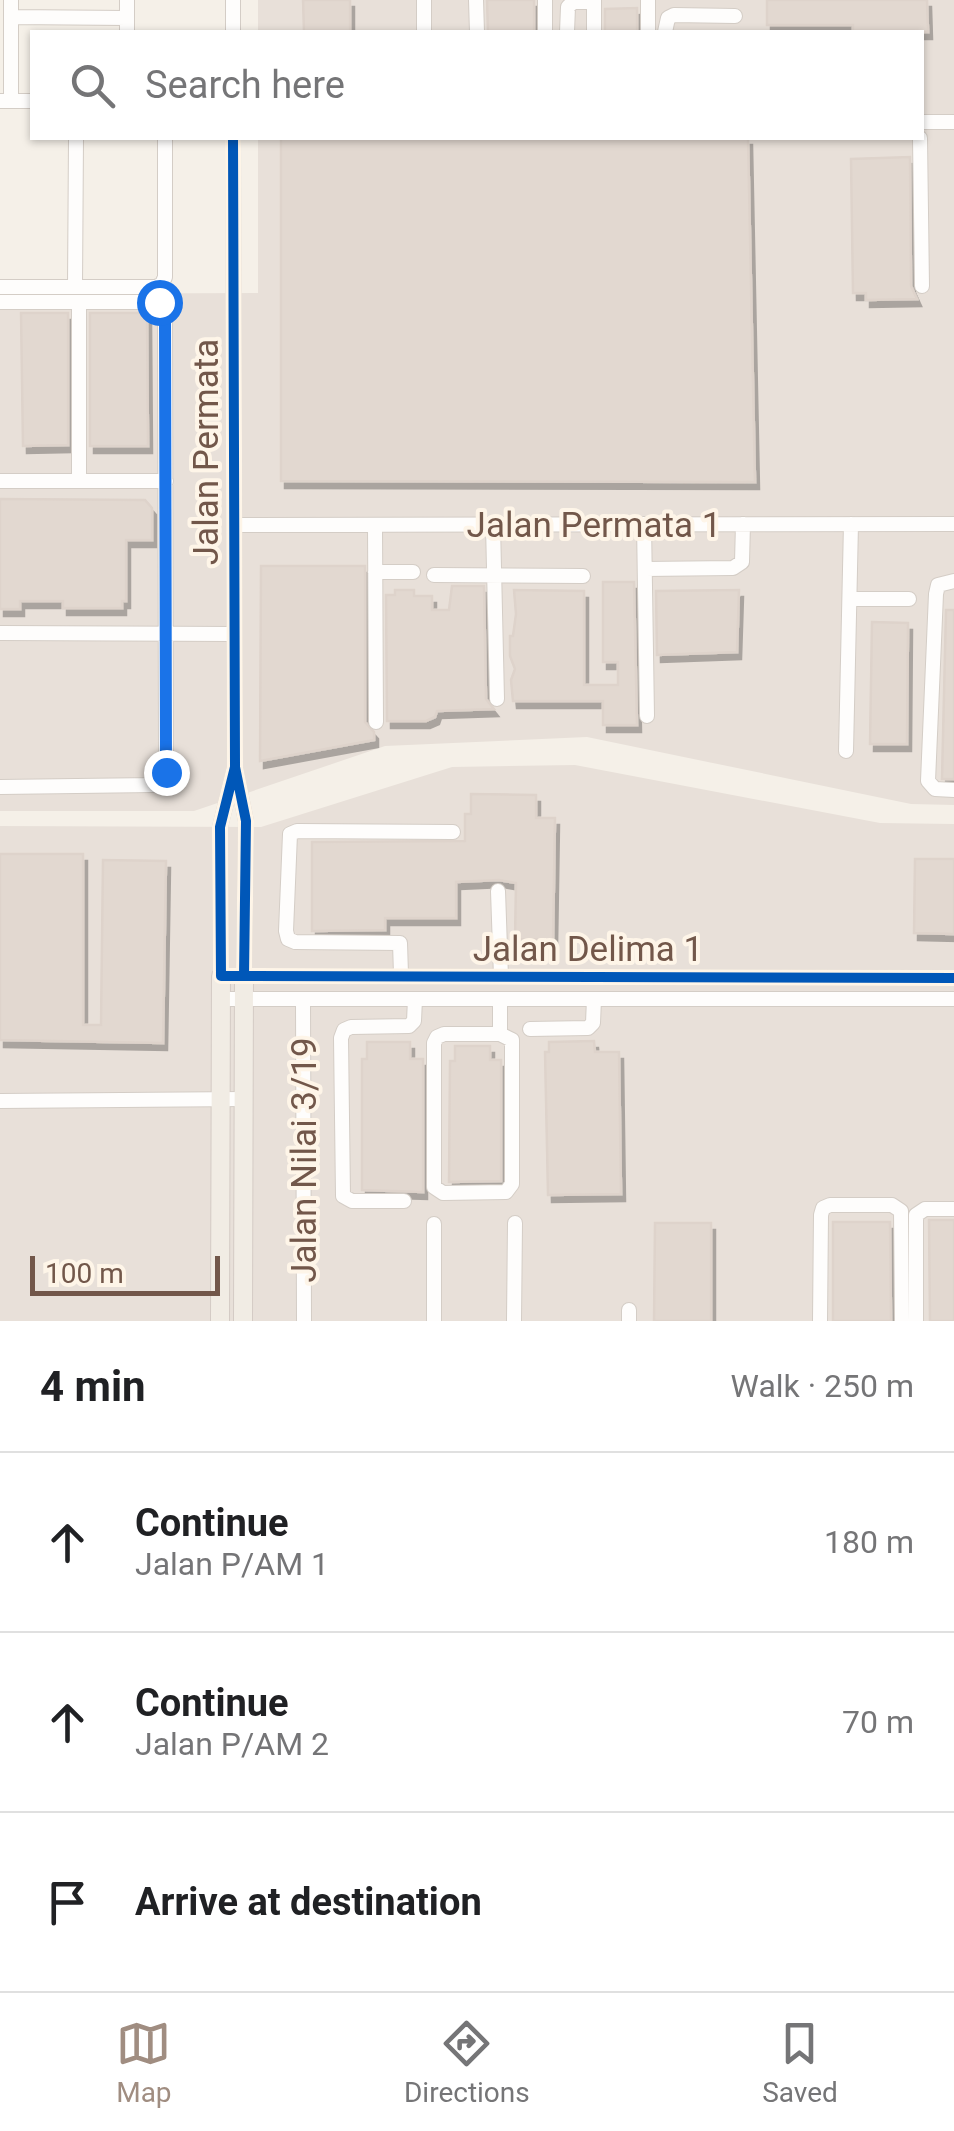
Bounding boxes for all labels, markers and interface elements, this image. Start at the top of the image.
search box [30,30,924,140]
icon: search [65,58,120,113]
text: Search here [145,63,345,107]
route start [137,280,183,326]
street label: Jalan Permata [186,339,227,565]
street label: Jalan Permata 1 [467,505,721,546]
route end [144,750,190,796]
street label: Jalan Delima 1 [473,929,703,970]
street label: Jalan Nilai 3/19 [284,1037,325,1283]
scale bar [30,1251,220,1296]
text: 100 m [45,1257,124,1290]
text: 4 min [40,1362,146,1411]
text: Walk · 250 m [731,1367,914,1405]
text: Continue [135,1501,289,1545]
icon: ahead [40,1515,95,1570]
text: 180 m [824,1523,914,1561]
text: Jalan P/AM 1 [135,1545,329,1583]
text: Continue [135,1681,289,1725]
icon: ahead [40,1695,95,1750]
text: 70 m [842,1703,914,1741]
text: Jalan P/AM 2 [135,1725,329,1763]
icon: arrive [40,1875,95,1930]
text: Arrive at destination [135,1880,482,1924]
tab: Map [116,2016,172,2109]
tab: Directions [404,2016,530,2109]
tab: Saved [762,2016,838,2109]

